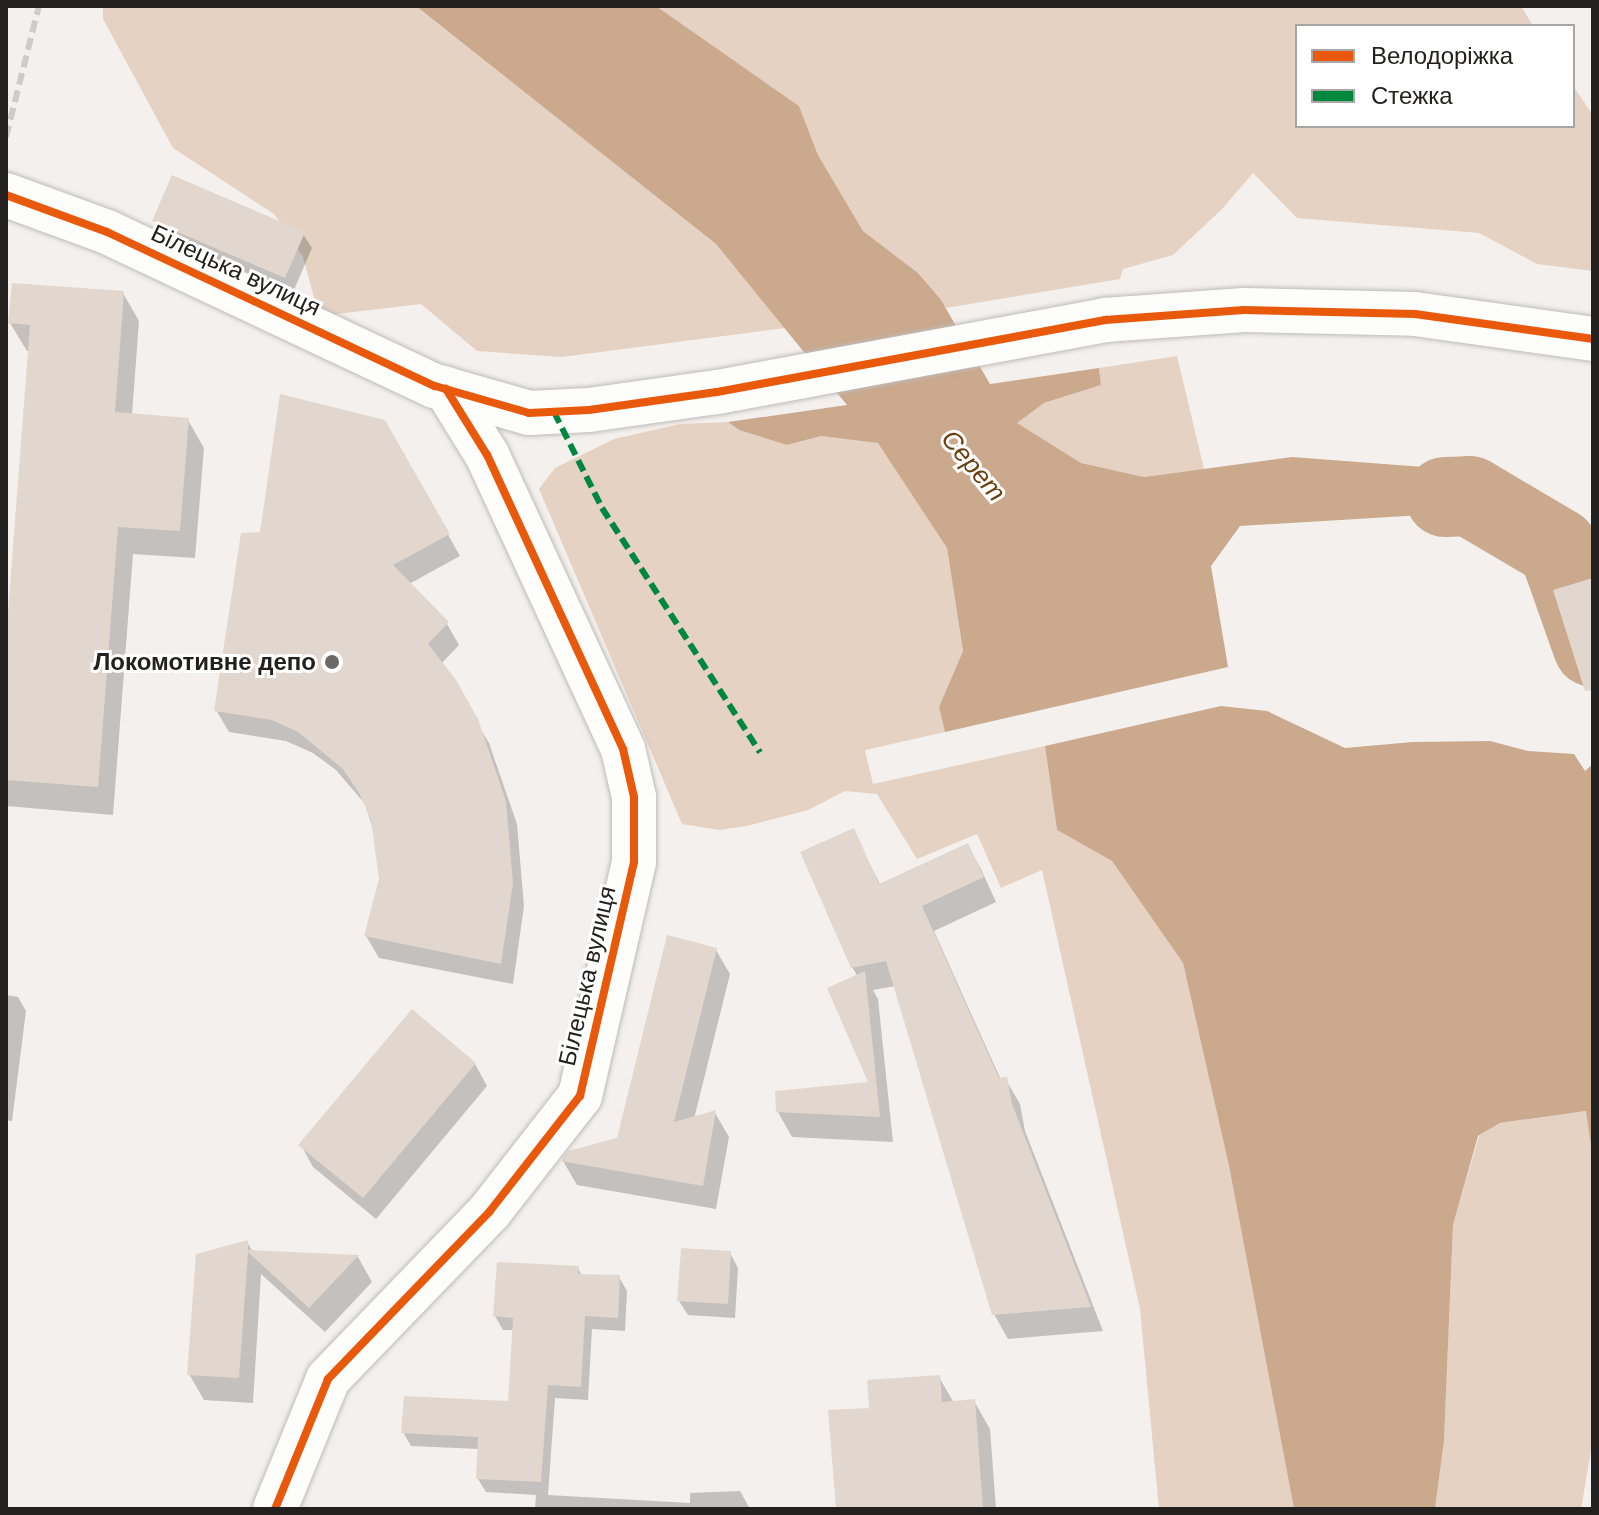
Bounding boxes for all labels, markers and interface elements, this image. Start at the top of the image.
legend [1295,24,1575,128]
text: Велодоріжка [1371,42,1513,69]
text: Стежка [1371,82,1453,109]
street label: Білецька вулиця [147,218,325,322]
water label: Серет [934,424,1012,508]
place label: Локомотивне депо [93,648,316,676]
marker: Локомотивне депо [323,653,341,671]
street label: Білецька вулиця [552,883,622,1069]

